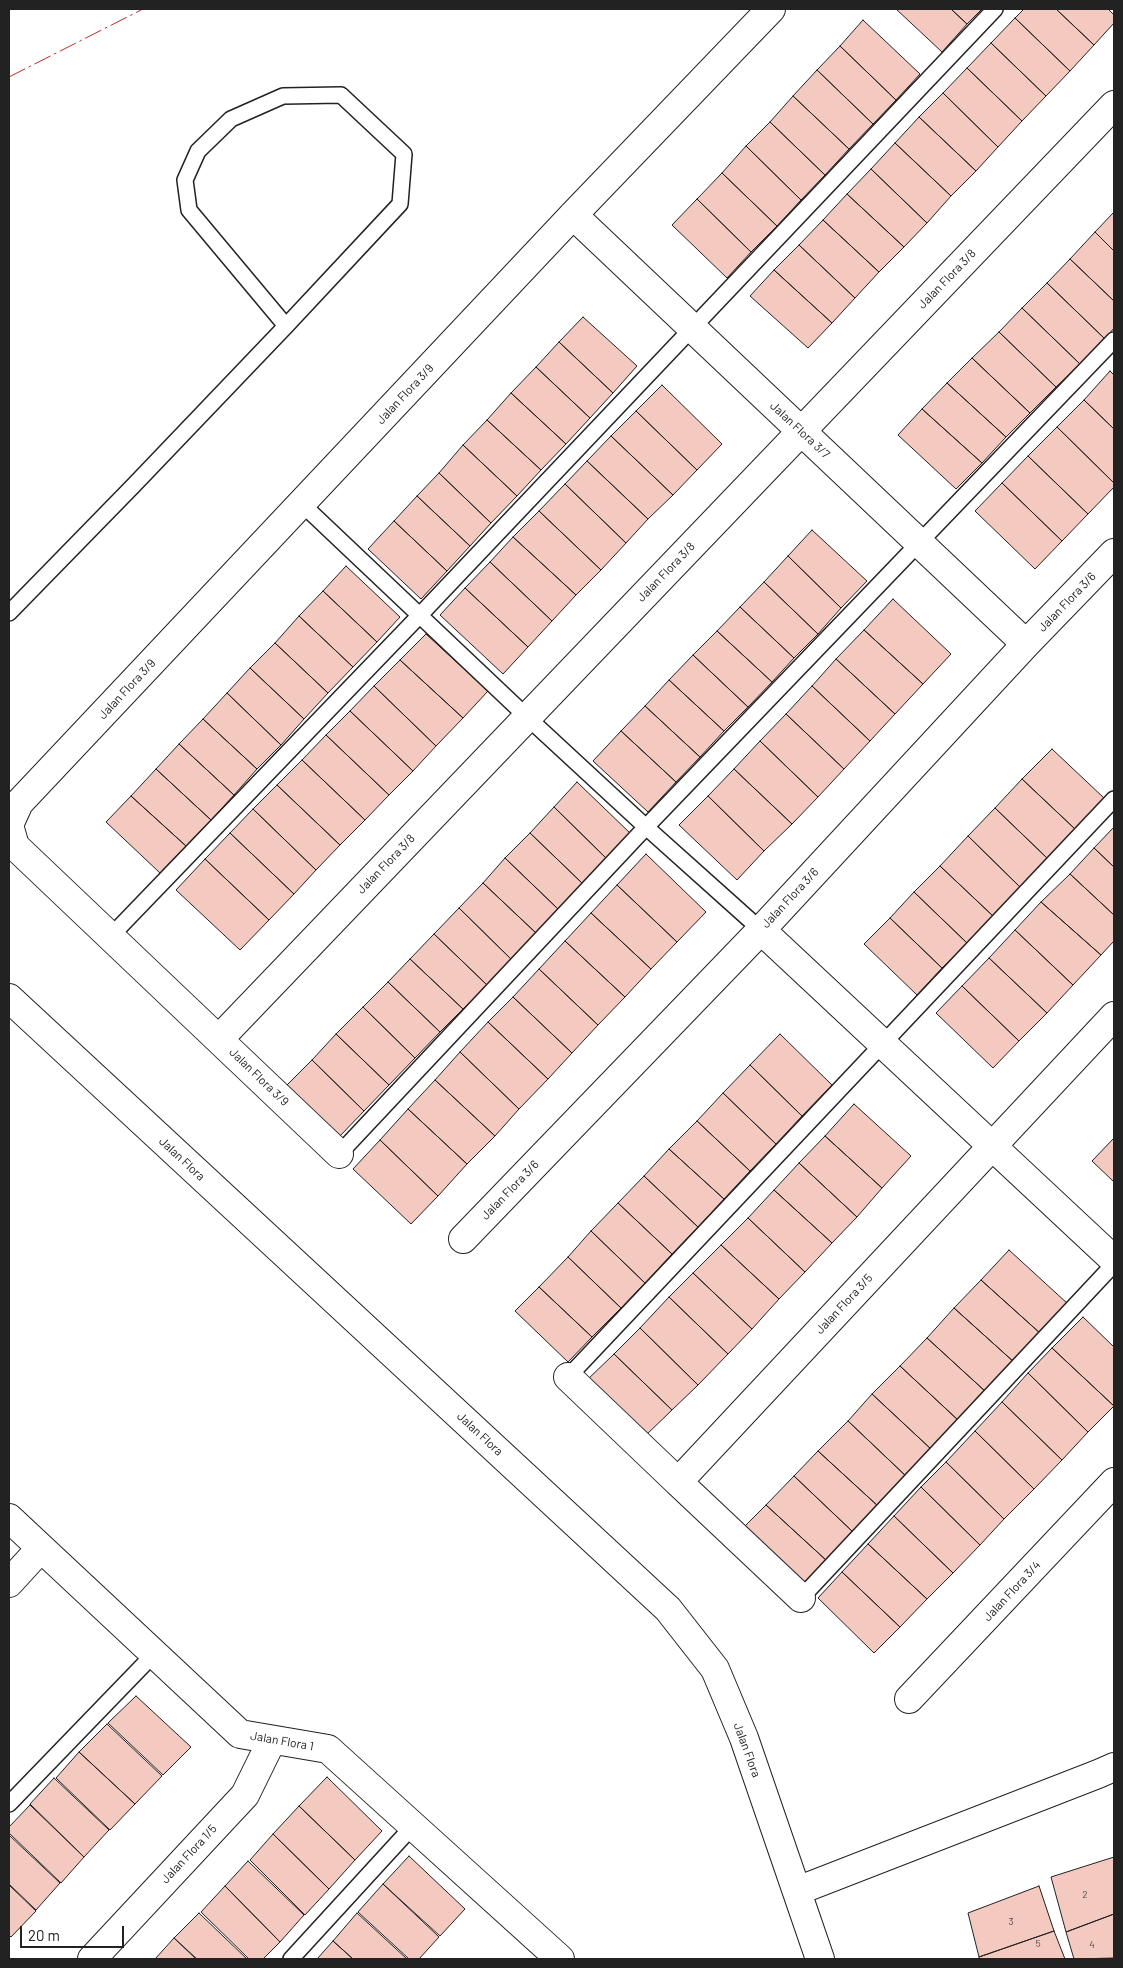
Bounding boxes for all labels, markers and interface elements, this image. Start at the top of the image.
street label: Jalan Flora 3/8 [915,246,979,312]
street label: Jalan Flora 3/9 [373,361,437,427]
street label: Jalan Flora 3/7 [767,399,833,461]
street label: Jalan Flora 3/8 [634,539,698,605]
street label: Jalan Flora 3/6 [1035,569,1099,635]
street label: Jalan Flora 3/9 [95,656,159,722]
street label: Jalan Flora 3/8 [354,831,418,897]
street label: Jalan Flora 3/6 [758,865,822,931]
street label: Jalan Flora 3/9 [226,1045,292,1109]
street label: Jalan Flora [156,1134,208,1184]
street label: Jalan Flora 3/6 [478,1157,542,1223]
street label: Jalan Flora 3/5 [812,1271,876,1337]
street label: Jalan Flora [454,1409,506,1459]
street label: Jalan Flora 3/4 [980,1558,1044,1624]
street label: Jalan Flora [730,1721,764,1779]
street label: Jalan Flora 1 [249,1728,315,1754]
street label: Jalan Flora 1/5 [158,1822,220,1886]
house number: 2 [1082,1889,1088,1901]
scale bar [22,1916,126,1948]
house number: 3 [1008,1916,1014,1928]
text: 20 m [28,1926,60,1944]
house number: 5 [1035,1938,1041,1950]
house number: 4 [1089,1939,1095,1951]

